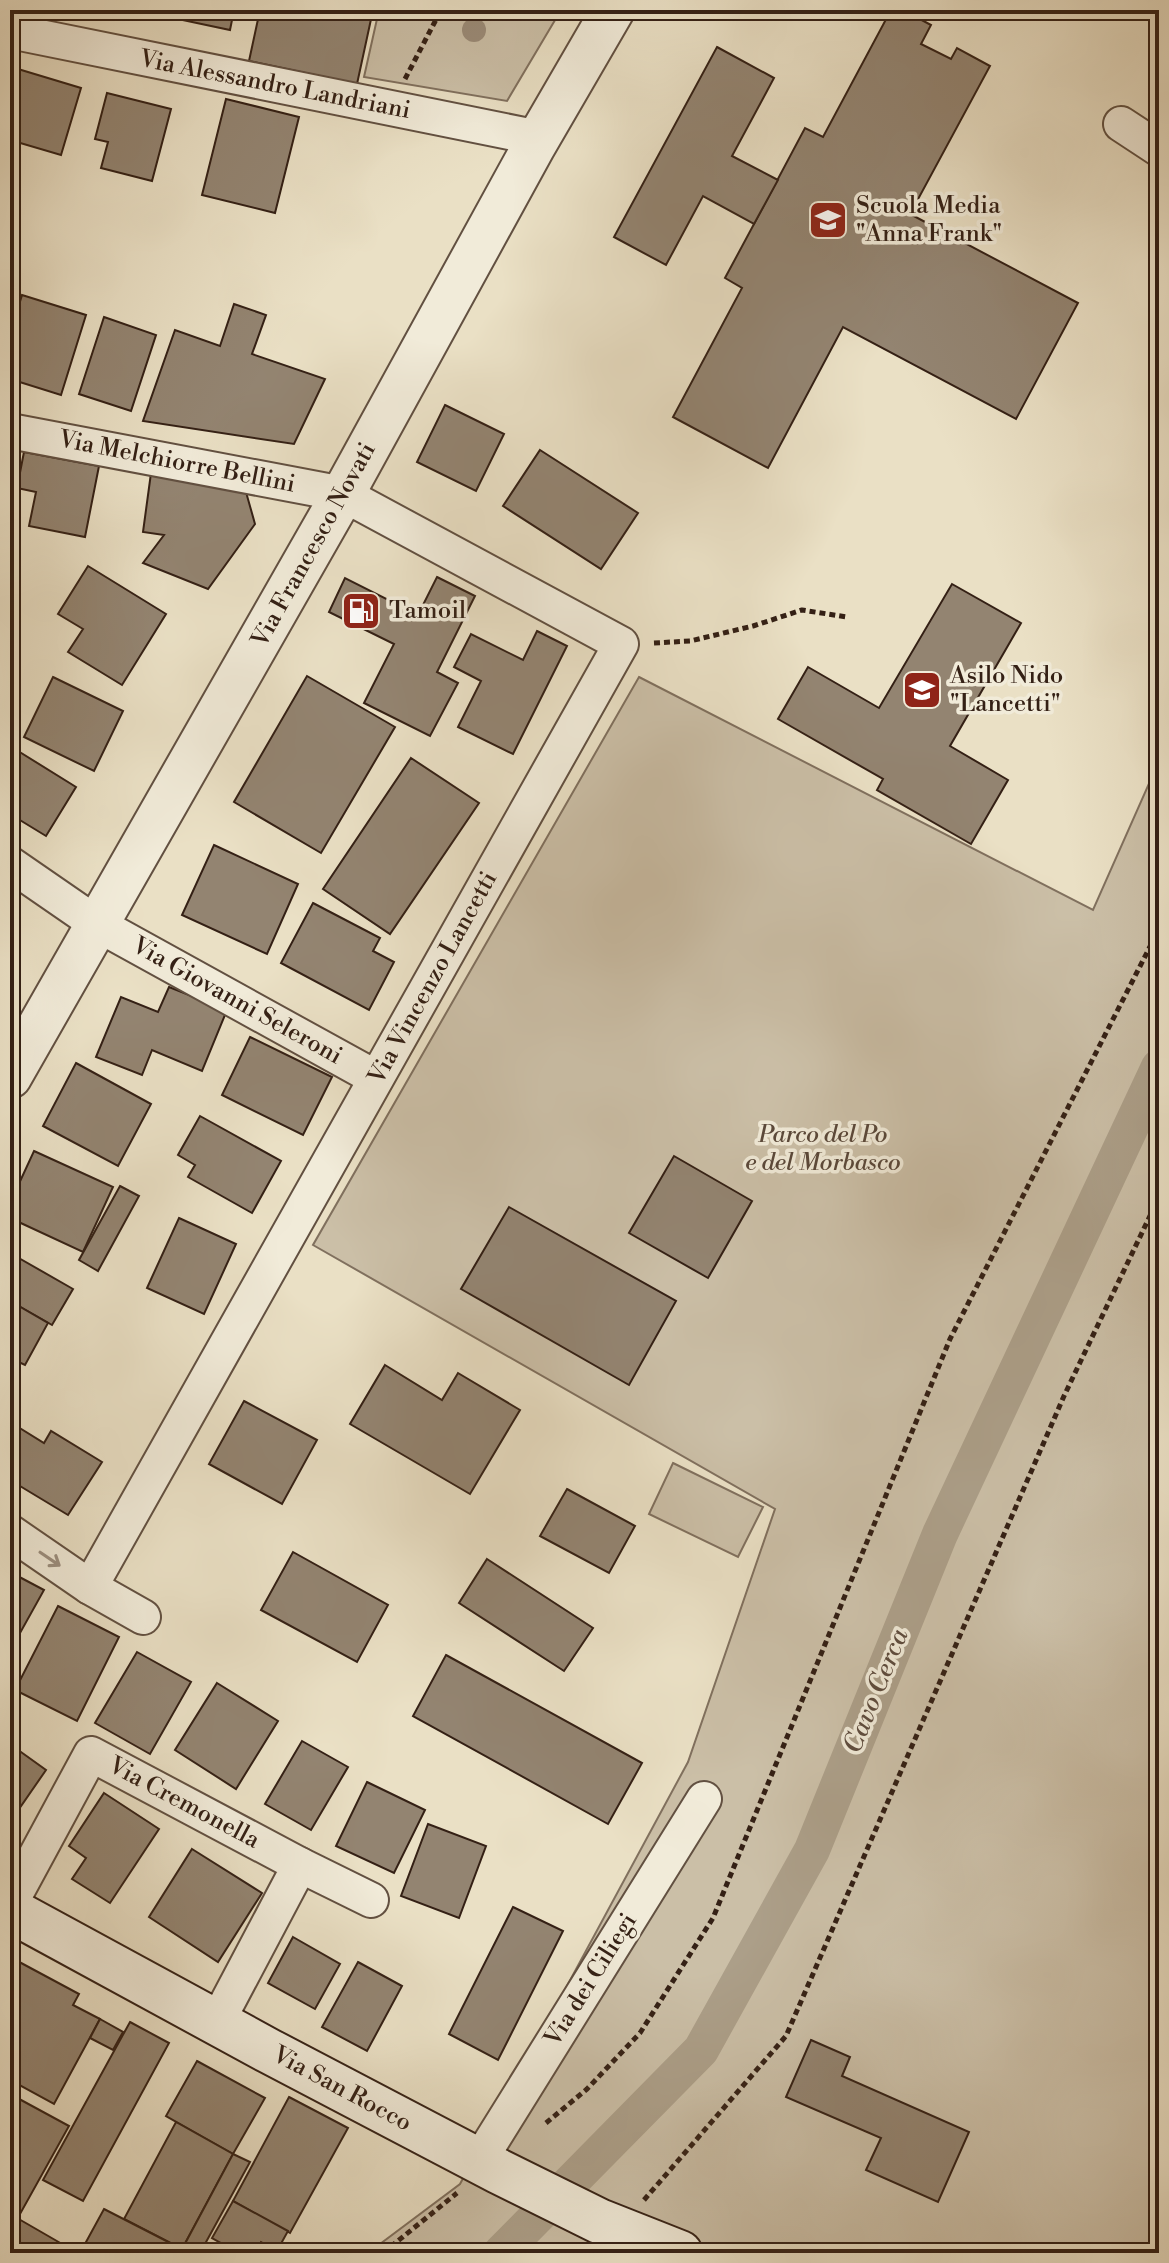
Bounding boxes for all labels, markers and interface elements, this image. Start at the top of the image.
street label: Via Alessandro Landriani [136,44,413,126]
place label: Scuola Media "Anna Frank" [856,191,1002,249]
school or university icon: Scuola Media "Anna Frank" [807,199,849,241]
street label: Via Melchiorre Bellini [55,424,298,500]
street label: Via Francesco Novati [245,437,383,653]
fuel station icon: Tamoil [340,590,382,632]
place label: Tamoil [389,596,466,626]
place label: Asilo Nido "Lancetti" [949,661,1063,719]
school or university icon: Asilo Nido "Lancetti" [901,669,943,711]
street label: Via Vincenzo Lancetti [362,866,504,1091]
street label: Via Giovanni Seleroni [126,930,347,1071]
park label: Parco del Po e del Morbasco [745,1120,901,1178]
one-way arrow [38,1551,60,1568]
water label: Cavo Cerca [837,1624,916,1758]
street label: Via Cremonella [102,1750,265,1856]
street label: Via dei Ciliegi [538,1908,644,2053]
street label: Via San Rocco [266,2039,417,2138]

